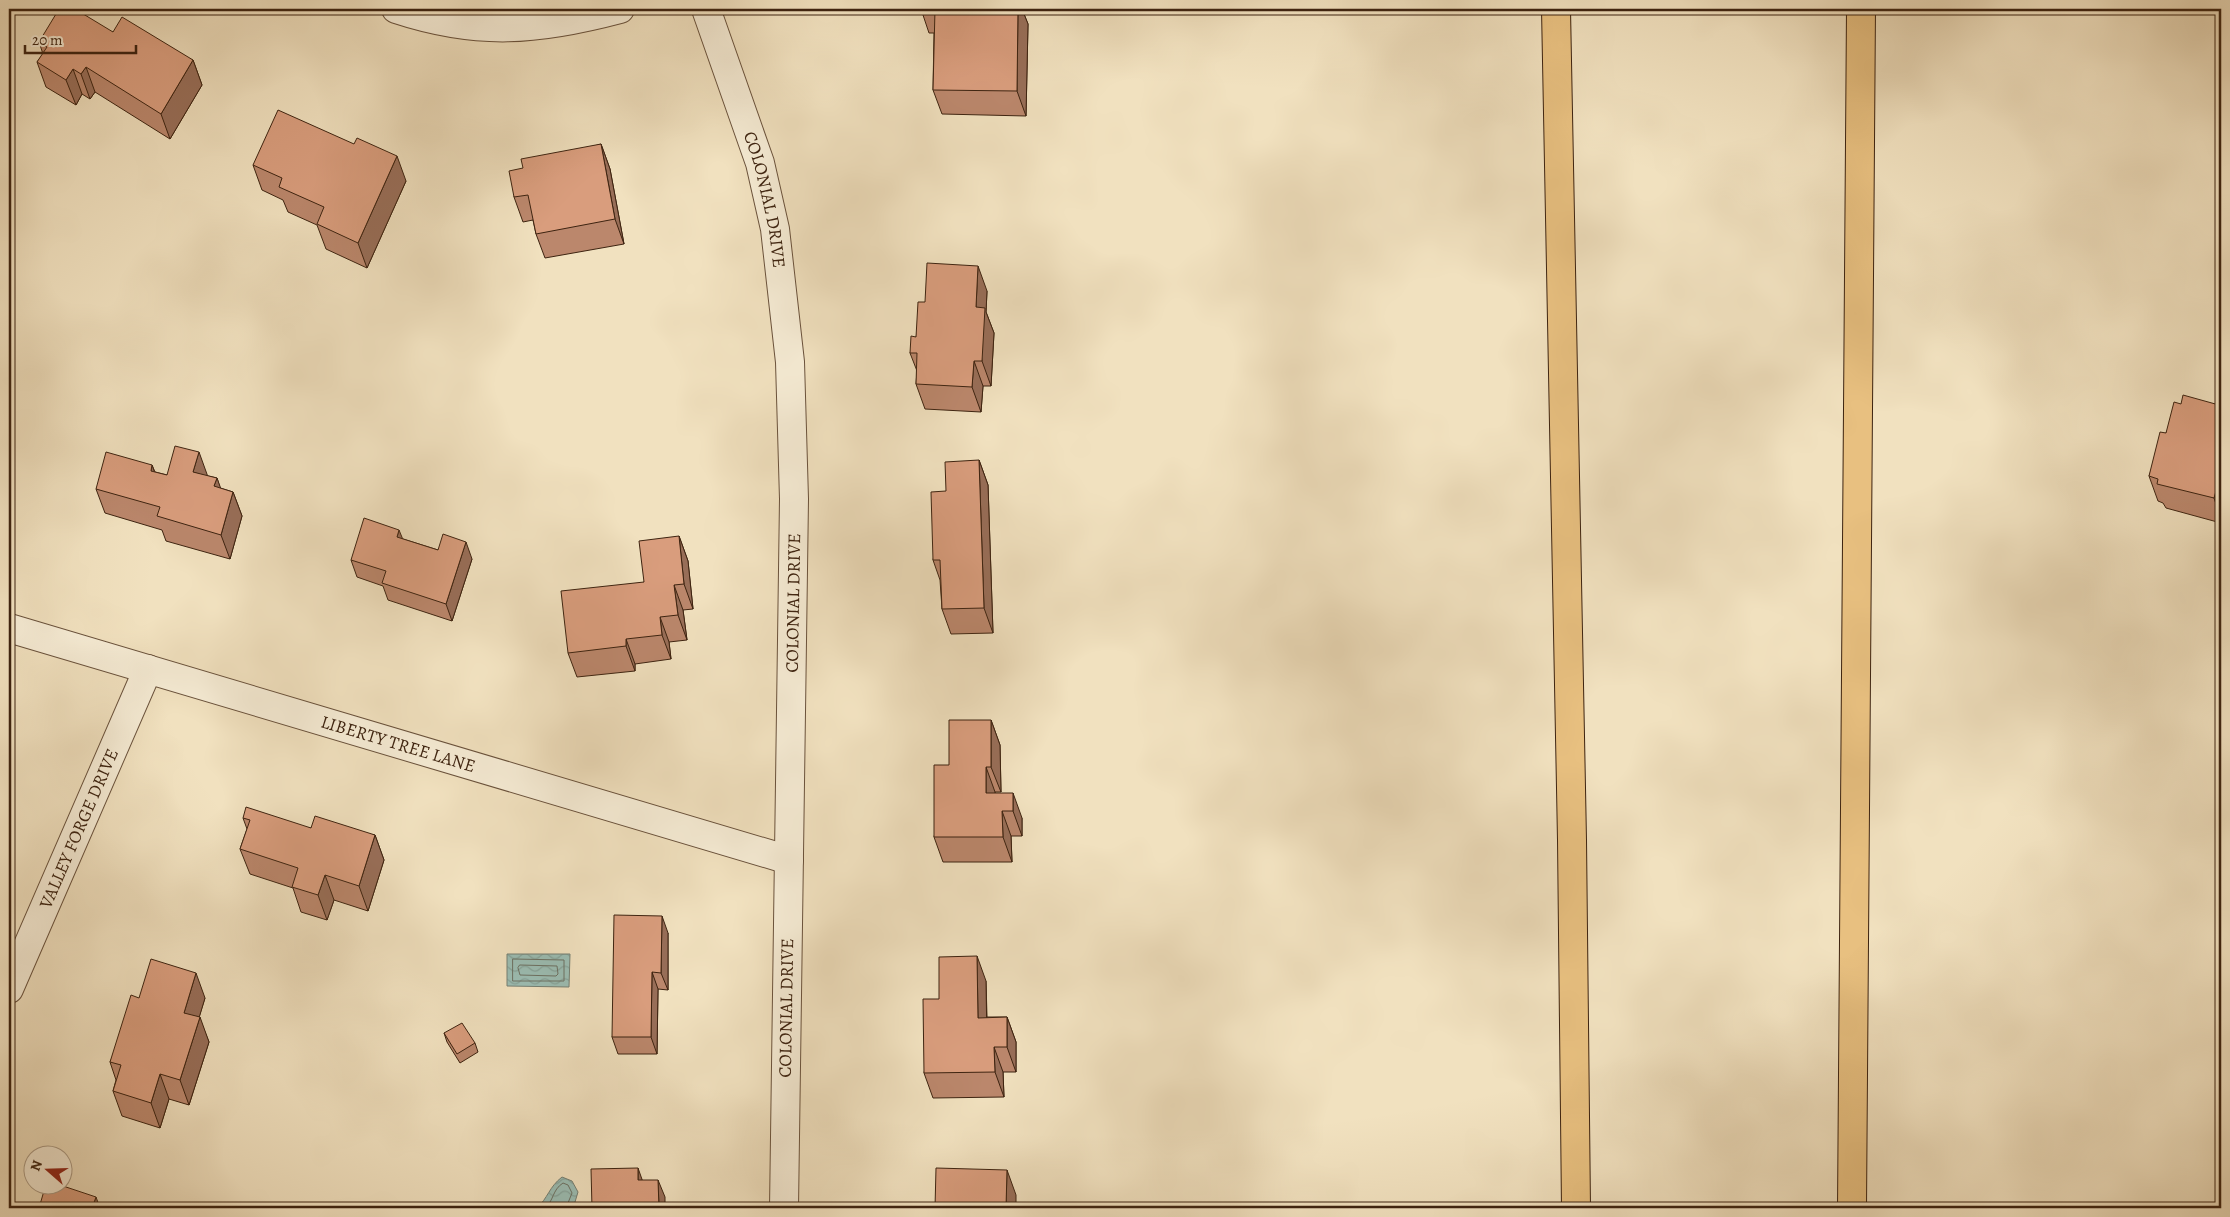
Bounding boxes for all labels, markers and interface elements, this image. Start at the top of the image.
scale bar [25,22,136,54]
text: 20 m [32,30,63,50]
street label: COLONIAL DRIVE [738,128,791,269]
street label: COLONIAL DRIVE [780,533,806,673]
street label: LIBERTY TREE LANE [318,709,478,778]
street label: VALLEY FORGE DRIVE [33,745,124,913]
street label: COLONIAL DRIVE [773,938,799,1078]
north arrow [22,1144,72,1194]
text: N [26,1158,47,1174]

